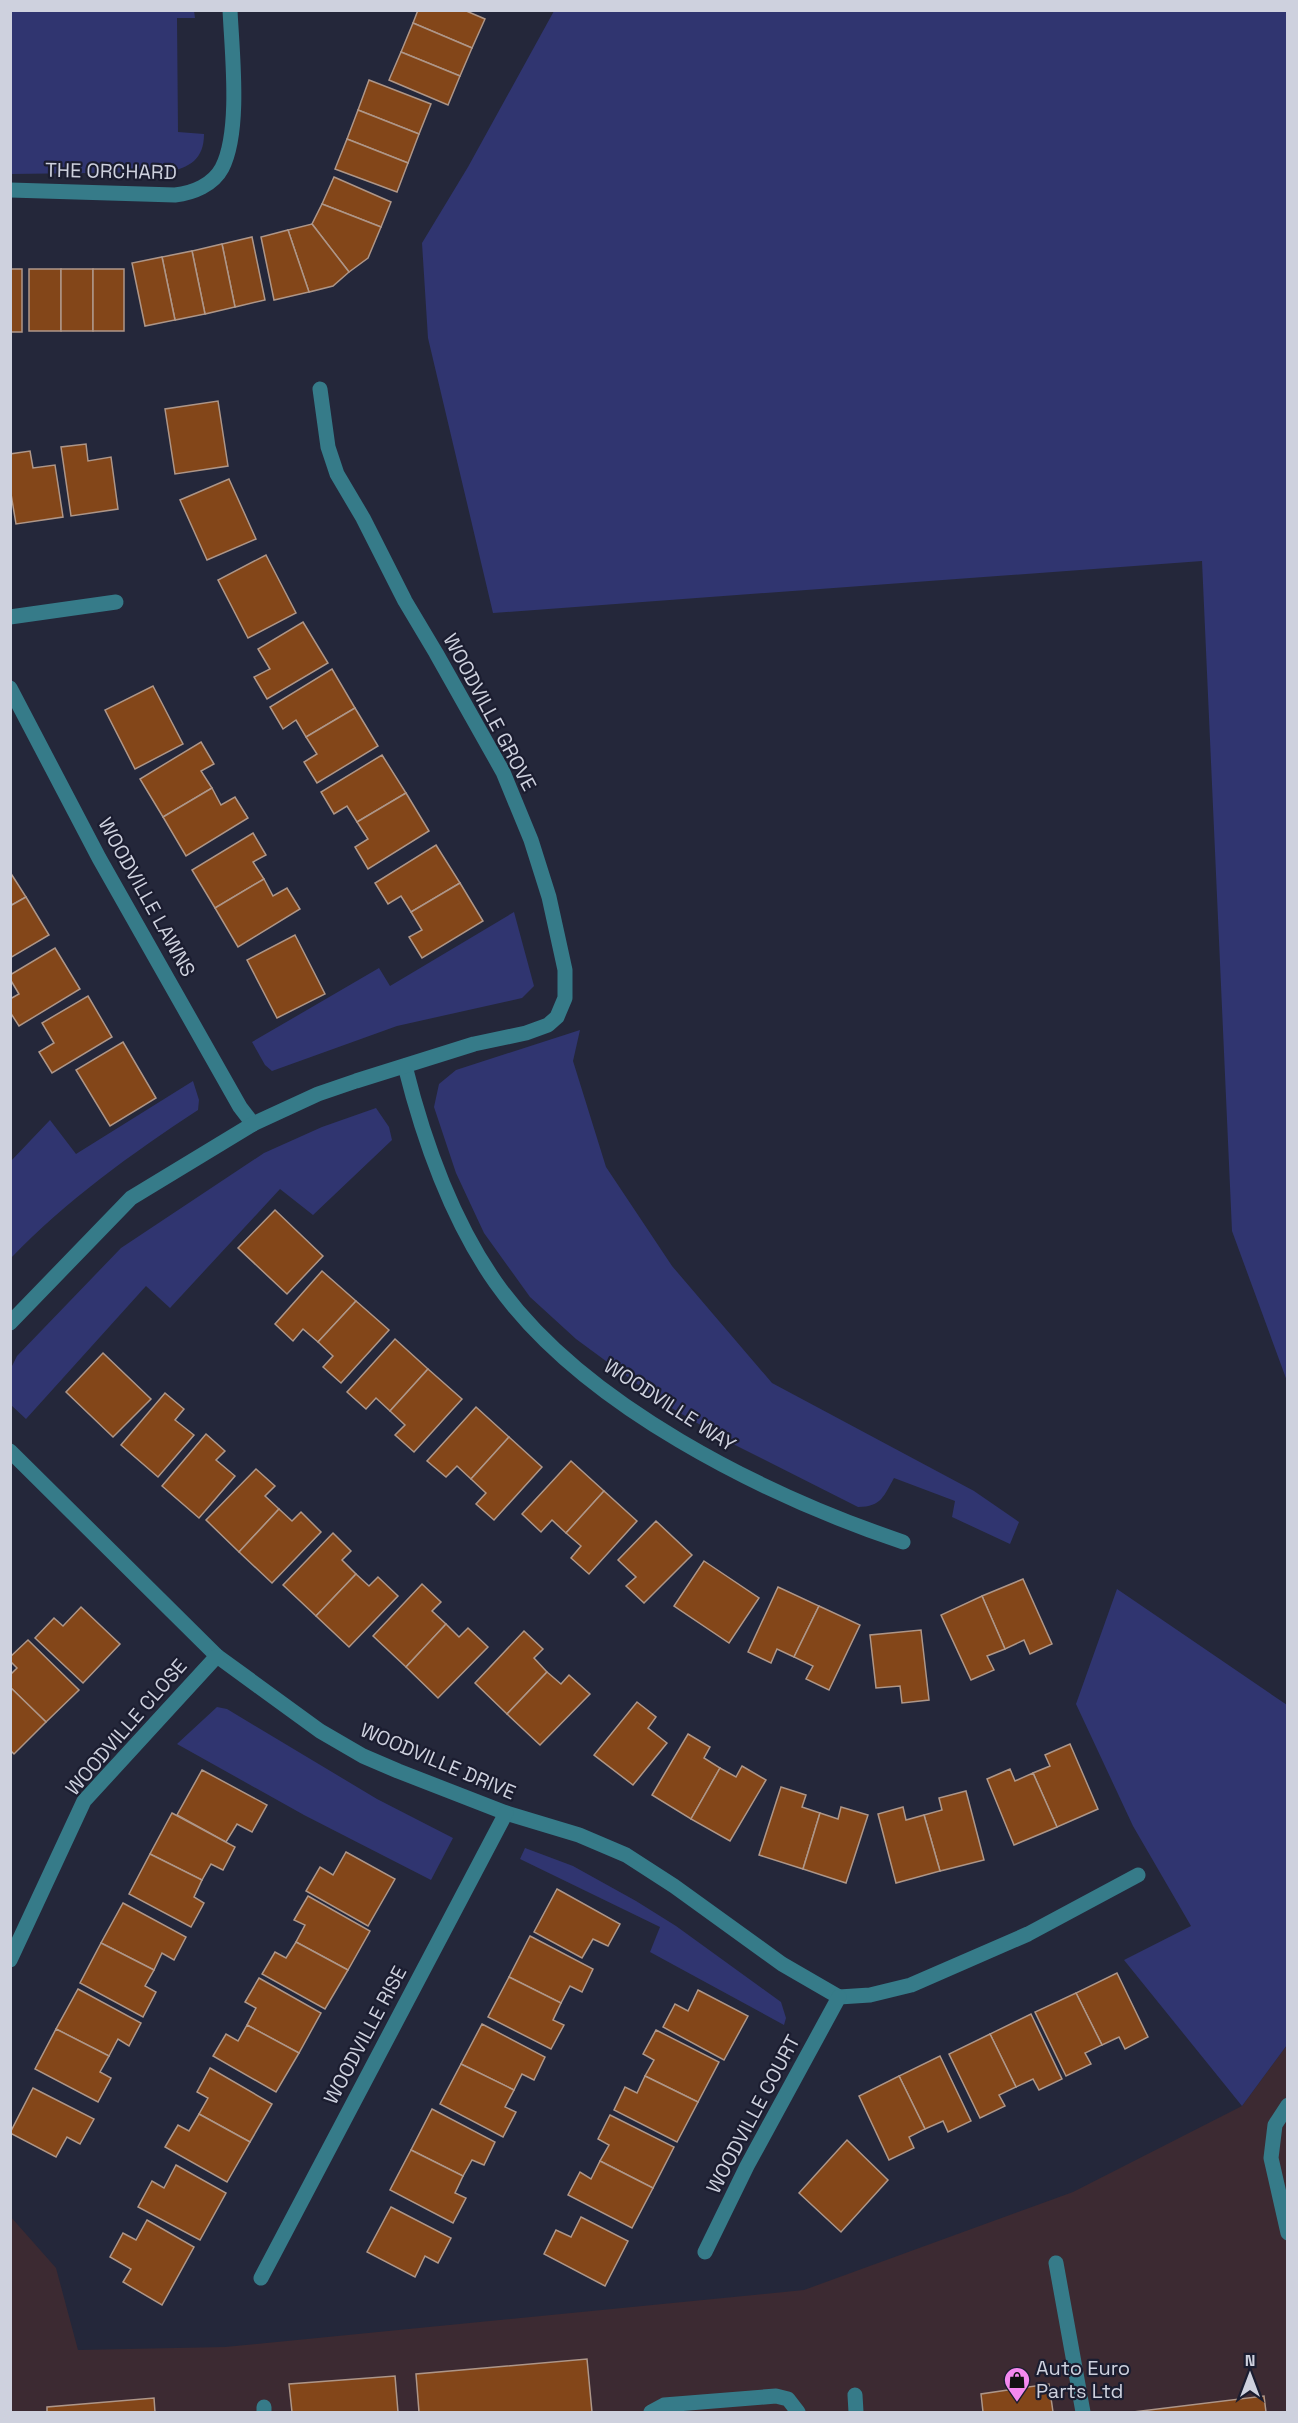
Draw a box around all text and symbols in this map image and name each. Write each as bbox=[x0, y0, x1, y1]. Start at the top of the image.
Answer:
street label: THE ORCHARD bbox=[45, 157, 177, 185]
street label: WOODVILLE GROVE bbox=[438, 629, 542, 795]
street label: WOODVILLE LAWNS bbox=[92, 813, 202, 981]
street label: WOODVILLE WAY bbox=[599, 1353, 741, 1457]
street label: WOODVILLE CLOSE bbox=[60, 1653, 192, 1801]
street label: WOODVILLE DRIVE bbox=[356, 1717, 520, 1805]
street label: WOODVILLE RISE bbox=[318, 1961, 412, 2109]
street label: WOODVILLE COURT bbox=[700, 2030, 806, 2198]
north arrow bbox=[1220, 2345, 1280, 2405]
text: N bbox=[1245, 2350, 1255, 2371]
place label: Auto Euro Parts Ltd bbox=[1036, 2355, 1130, 2404]
shop icon: Auto Euro Parts Ltd bbox=[1002, 2365, 1032, 2403]

